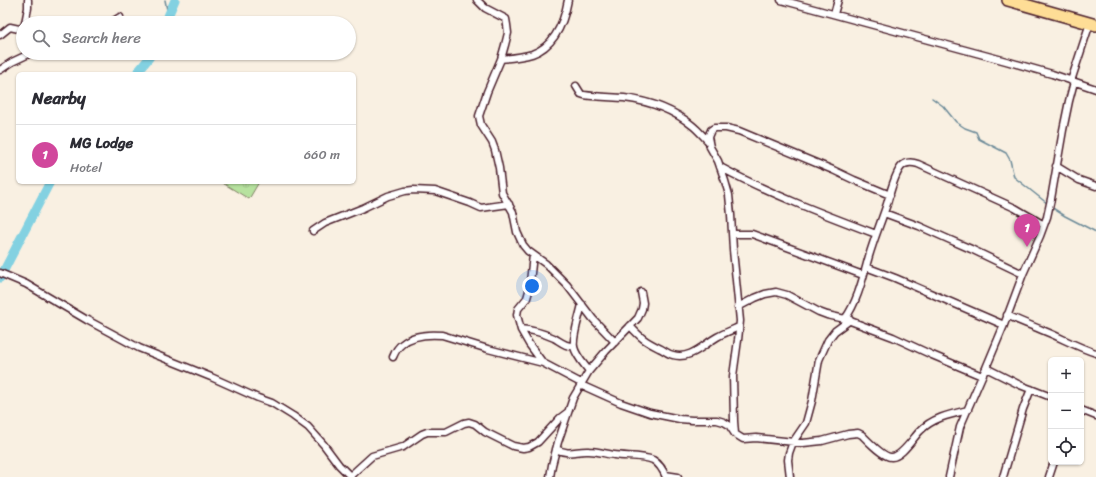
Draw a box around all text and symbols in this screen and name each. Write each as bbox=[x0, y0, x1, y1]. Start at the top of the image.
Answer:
search box bbox=[16, 16, 356, 60]
text: Search here bbox=[62, 25, 141, 51]
icon: search bbox=[30, 27, 52, 49]
text: Nearby bbox=[32, 83, 86, 113]
text: MG Lodge bbox=[70, 130, 133, 156]
text: 1 bbox=[42, 143, 48, 166]
text: 660 m bbox=[304, 143, 340, 166]
text: Hotel bbox=[70, 156, 102, 179]
pin: 1 bbox=[1014, 214, 1040, 247]
your location bbox=[522, 276, 542, 296]
map controls bbox=[1048, 357, 1084, 465]
button: + bbox=[1048, 357, 1084, 393]
button: − bbox=[1048, 393, 1084, 429]
button: locate bbox=[1048, 429, 1084, 465]

